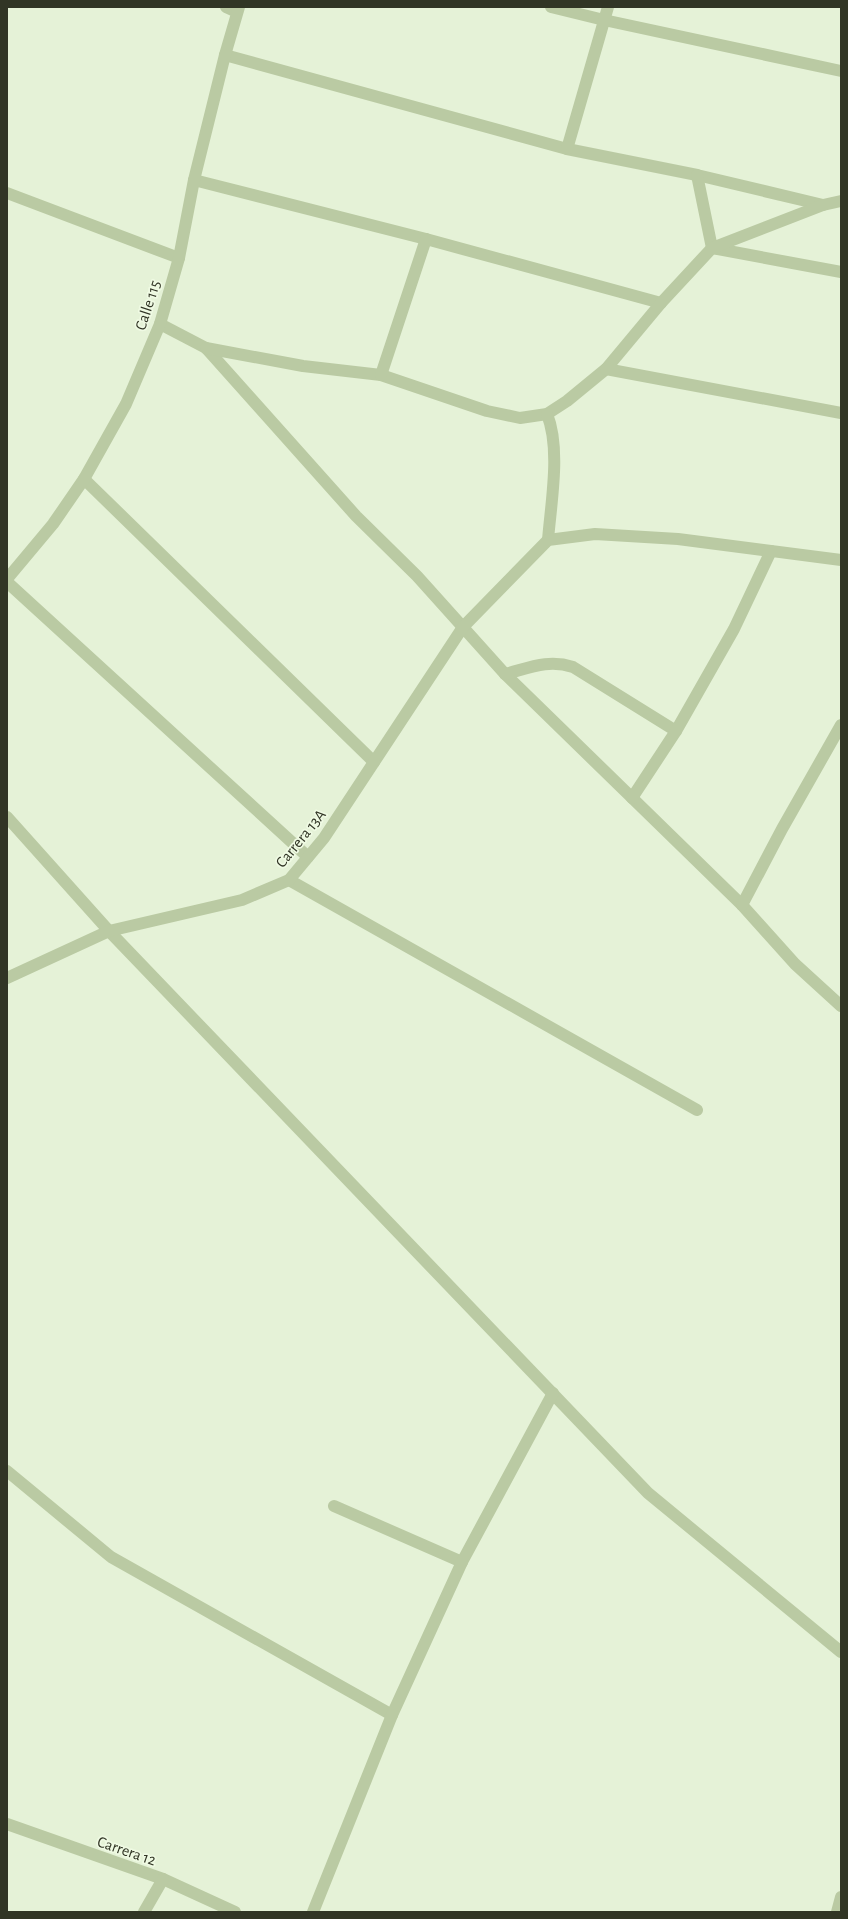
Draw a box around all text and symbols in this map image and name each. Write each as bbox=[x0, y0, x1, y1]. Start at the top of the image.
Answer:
street label: Calle 115 bbox=[132, 278, 163, 332]
street label: Carrera 13A bbox=[273, 807, 329, 871]
street label: Carrera 12 bbox=[95, 1833, 158, 1868]

